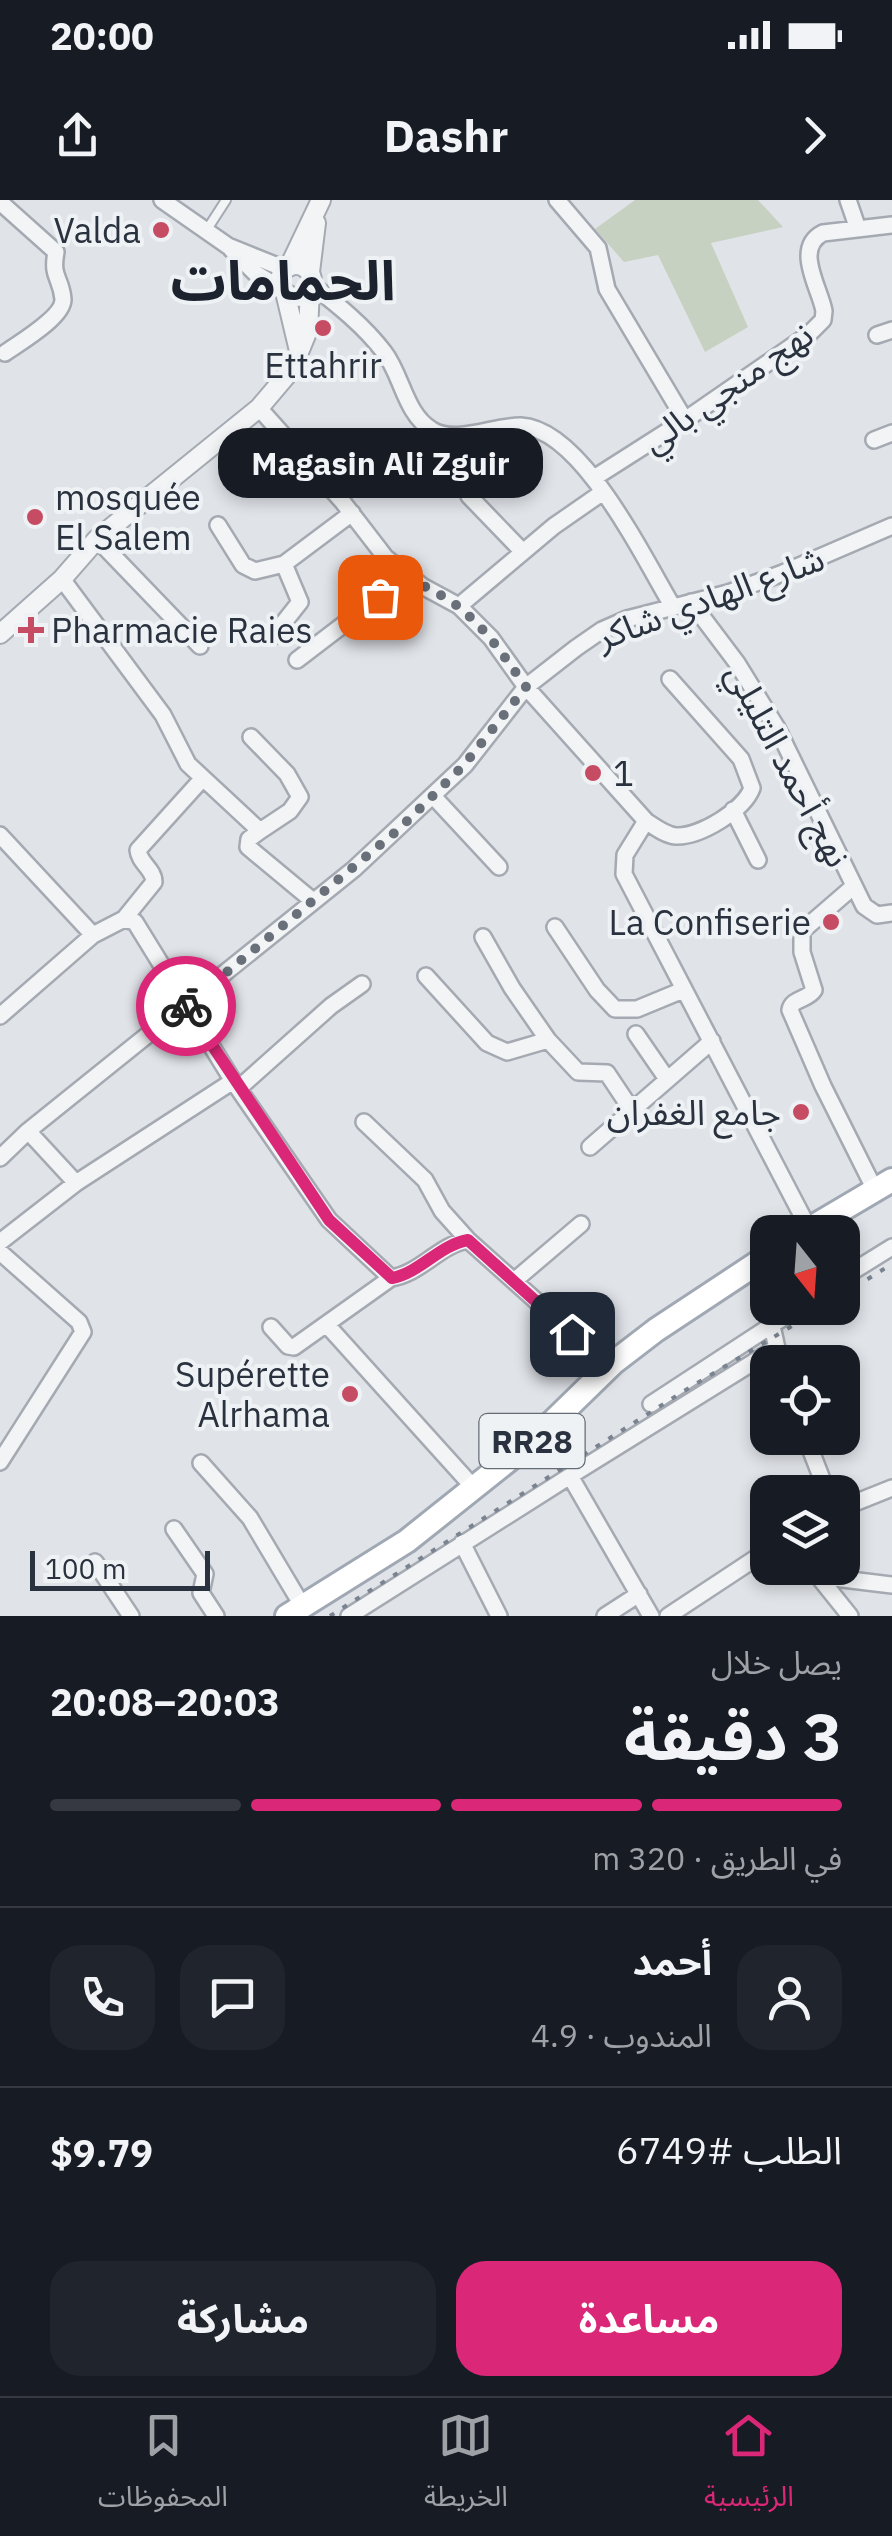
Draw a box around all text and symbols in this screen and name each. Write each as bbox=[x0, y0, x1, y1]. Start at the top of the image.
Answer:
text: 20:00 bbox=[50, 11, 154, 60]
text: Dashr bbox=[384, 106, 508, 164]
icon: share bbox=[50, 108, 105, 163]
icon: forward bbox=[787, 108, 842, 163]
place label: Valda bbox=[54, 207, 141, 253]
marker: Valda bbox=[150, 219, 172, 241]
district label: الحمامات bbox=[171, 244, 395, 315]
street label: نهج منجي بالي bbox=[632, 311, 825, 467]
marker: Ettahrir bbox=[312, 317, 334, 339]
place label: Ettahrir bbox=[264, 342, 382, 388]
callout: Magasin Ali Zguir bbox=[218, 427, 542, 497]
text: Magasin Ali Zguir bbox=[251, 442, 510, 484]
place label: mosquée El Salem bbox=[55, 474, 201, 560]
marker: mosquée El Salem bbox=[24, 506, 46, 528]
street label: شارع الهادي شاكر bbox=[589, 534, 832, 665]
pin bbox=[338, 555, 423, 640]
icon: bag bbox=[353, 570, 408, 625]
place label: Pharmacie Raies bbox=[51, 607, 312, 653]
marker: Pharmacie Raies bbox=[20, 619, 42, 641]
street label: نهج أحمد التليلي bbox=[711, 655, 862, 877]
place label: 1 bbox=[613, 750, 634, 796]
marker: 1 bbox=[582, 762, 604, 784]
place label: La Confiserie bbox=[608, 899, 811, 945]
marker: La Confiserie bbox=[820, 911, 842, 933]
courier bbox=[136, 956, 236, 1056]
icon: bike bbox=[159, 979, 214, 1034]
place label: جامع الغفران bbox=[607, 1089, 781, 1139]
marker: جامع الغفران bbox=[790, 1101, 812, 1123]
north arrow bbox=[750, 1215, 860, 1325]
map controls bbox=[750, 1215, 860, 1585]
pin bbox=[530, 1292, 615, 1377]
icon: home bbox=[545, 1307, 600, 1362]
button: locate bbox=[750, 1345, 860, 1455]
place label: Supérette Alrhama bbox=[175, 1351, 330, 1437]
marker: Supérette Alrhama bbox=[339, 1383, 361, 1405]
road number: RR28 bbox=[480, 1414, 584, 1468]
button: layers bbox=[750, 1475, 860, 1585]
scale bar bbox=[30, 1546, 210, 1590]
text: 100 m bbox=[45, 1550, 126, 1587]
text: يصل خلال bbox=[711, 1641, 842, 1683]
text: 20:03–20:08 bbox=[50, 1677, 280, 1726]
text: 3 دقيقة bbox=[624, 1693, 842, 1778]
text: في الطريق · 320 m bbox=[592, 1837, 842, 1879]
text: أحمد bbox=[632, 1936, 712, 1985]
button: phone bbox=[50, 1945, 155, 2050]
button: chat bbox=[180, 1945, 285, 2050]
button: person bbox=[737, 1945, 842, 2050]
text: المندوب · 4.9 bbox=[531, 2014, 712, 2056]
text: الطلب #6749 bbox=[616, 2125, 842, 2174]
text: $9.79 bbox=[50, 2128, 153, 2177]
button: مشاركة bbox=[50, 2261, 436, 2376]
button: مساعدة bbox=[456, 2261, 842, 2376]
tab: المحفوظات bbox=[98, 2408, 228, 2527]
tab: الخريطة bbox=[424, 2408, 508, 2527]
tab: الرئيسية bbox=[704, 2408, 794, 2527]

